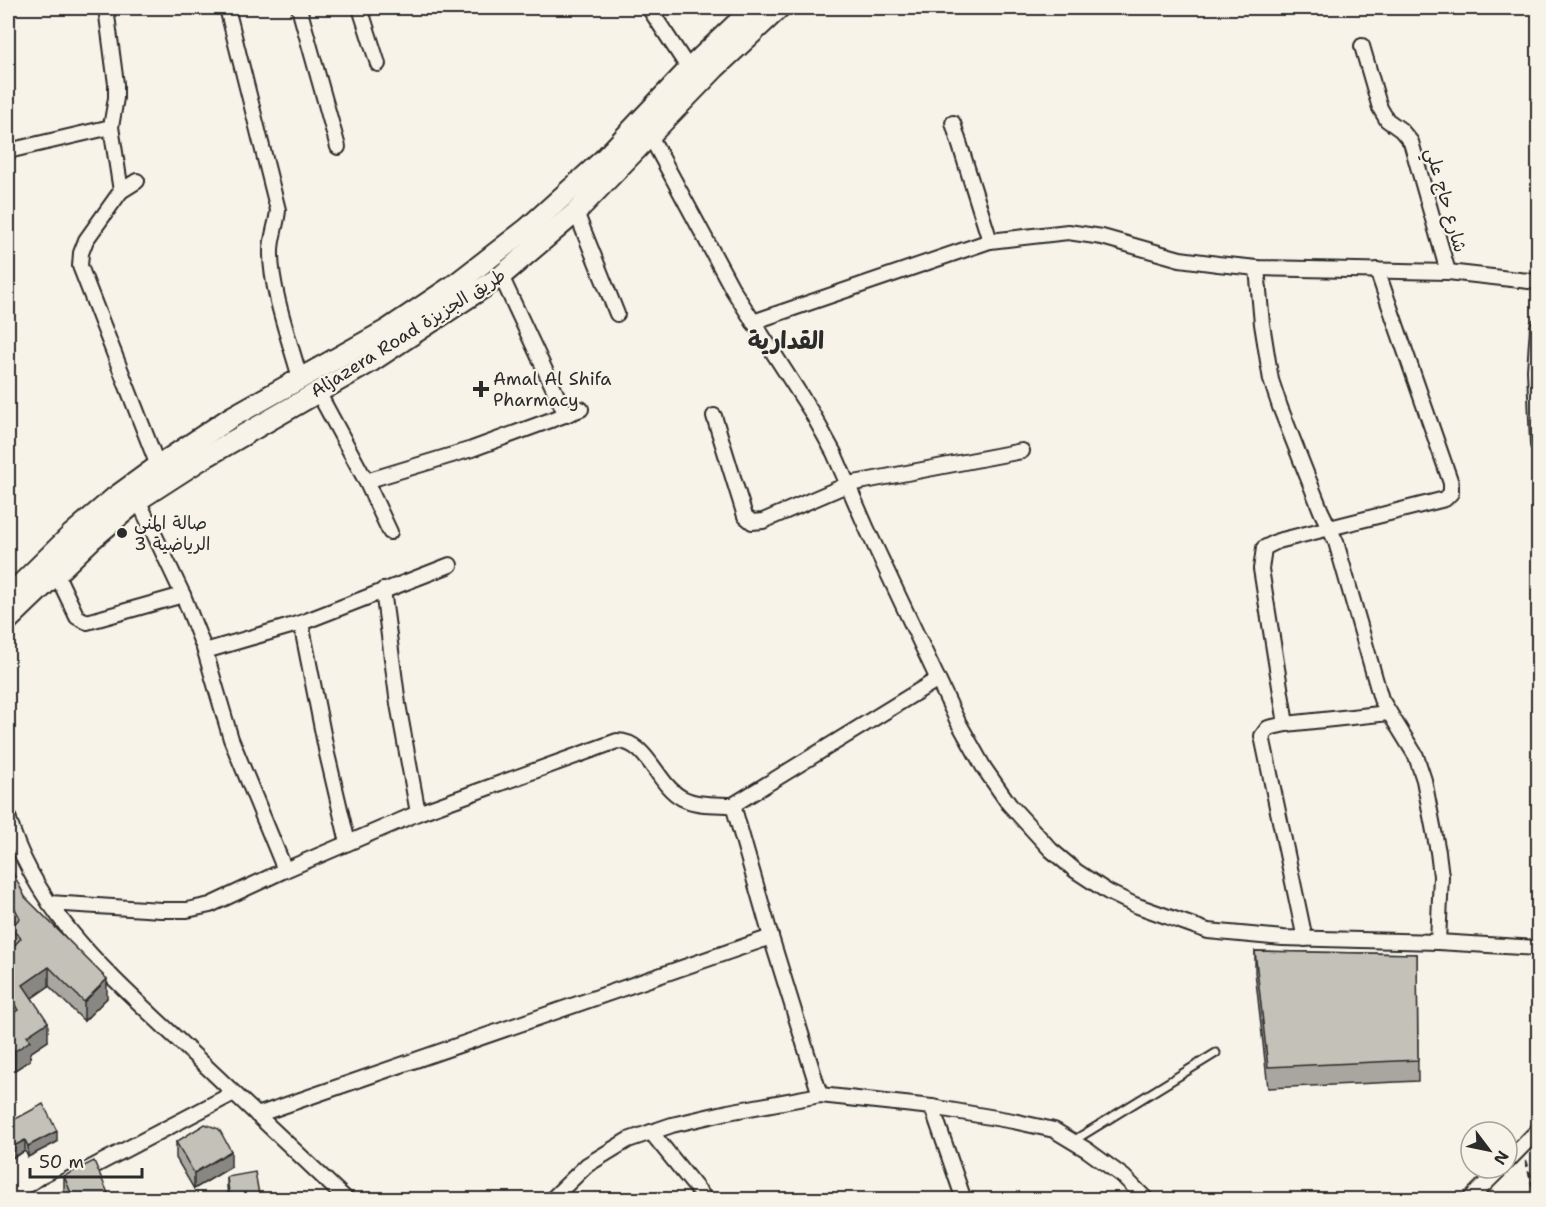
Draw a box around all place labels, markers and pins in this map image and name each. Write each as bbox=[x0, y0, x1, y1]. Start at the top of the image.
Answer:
place label: Amal Al Shifa Pharmacy bbox=[493, 367, 611, 412]
marker: Amal Al Shifa Pharmacy bbox=[474, 382, 488, 396]
place label: صالة المنى الرياضية 3 bbox=[134, 511, 210, 556]
marker: صالة المنى الرياضية 3 bbox=[115, 526, 129, 540]

